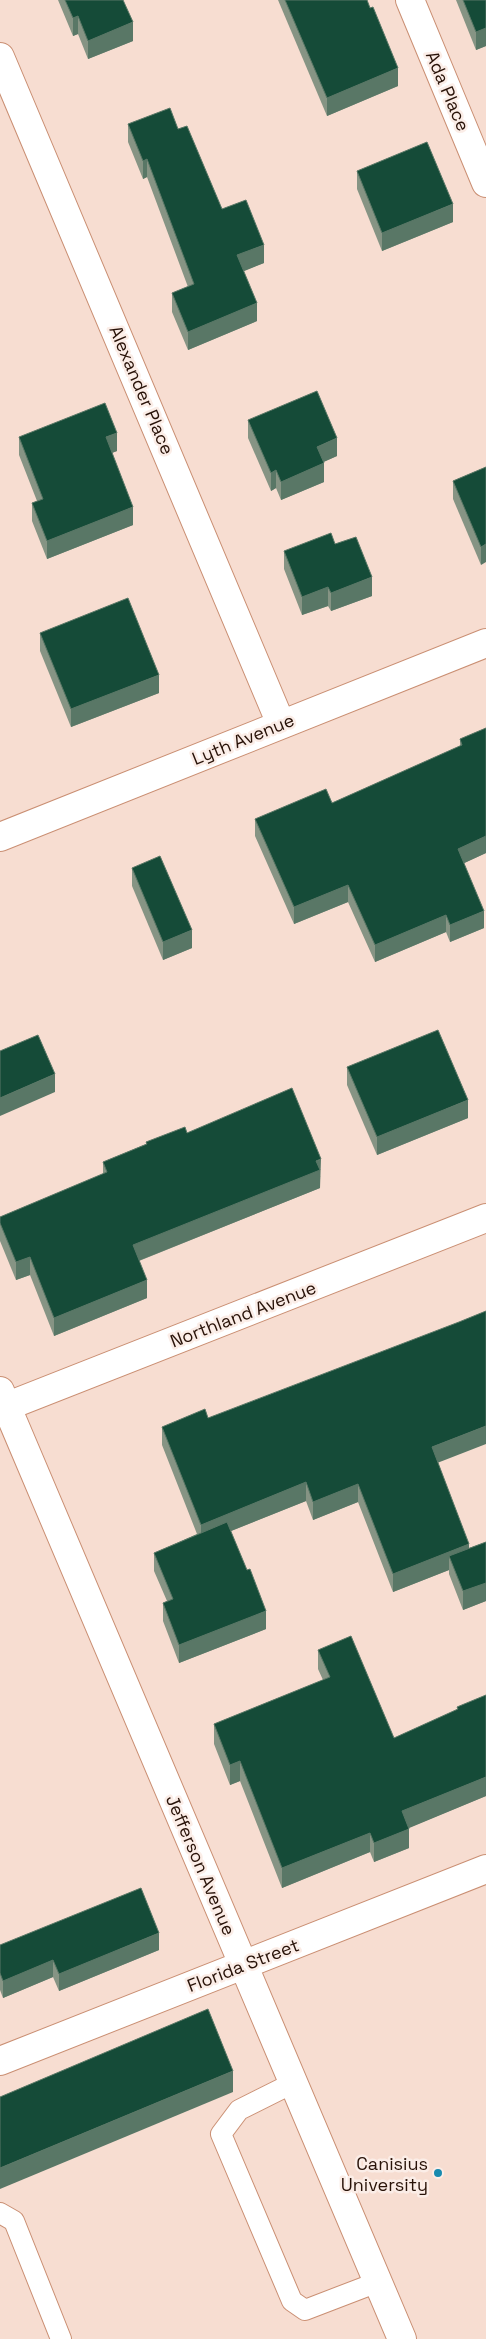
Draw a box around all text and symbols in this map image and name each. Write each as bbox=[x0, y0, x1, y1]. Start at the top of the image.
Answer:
street label: Ada Place bbox=[421, 48, 475, 134]
street label: Alexander Place bbox=[104, 322, 180, 458]
street label: Lyth Avenue bbox=[189, 708, 297, 770]
street label: Northland Avenue bbox=[167, 1276, 319, 1352]
street label: Jefferson Avenue bbox=[161, 1791, 241, 1939]
street label: Florida Street bbox=[184, 1933, 302, 1997]
place label: Canisius University bbox=[341, 2152, 428, 2196]
marker: Canisius University bbox=[432, 2167, 444, 2179]

